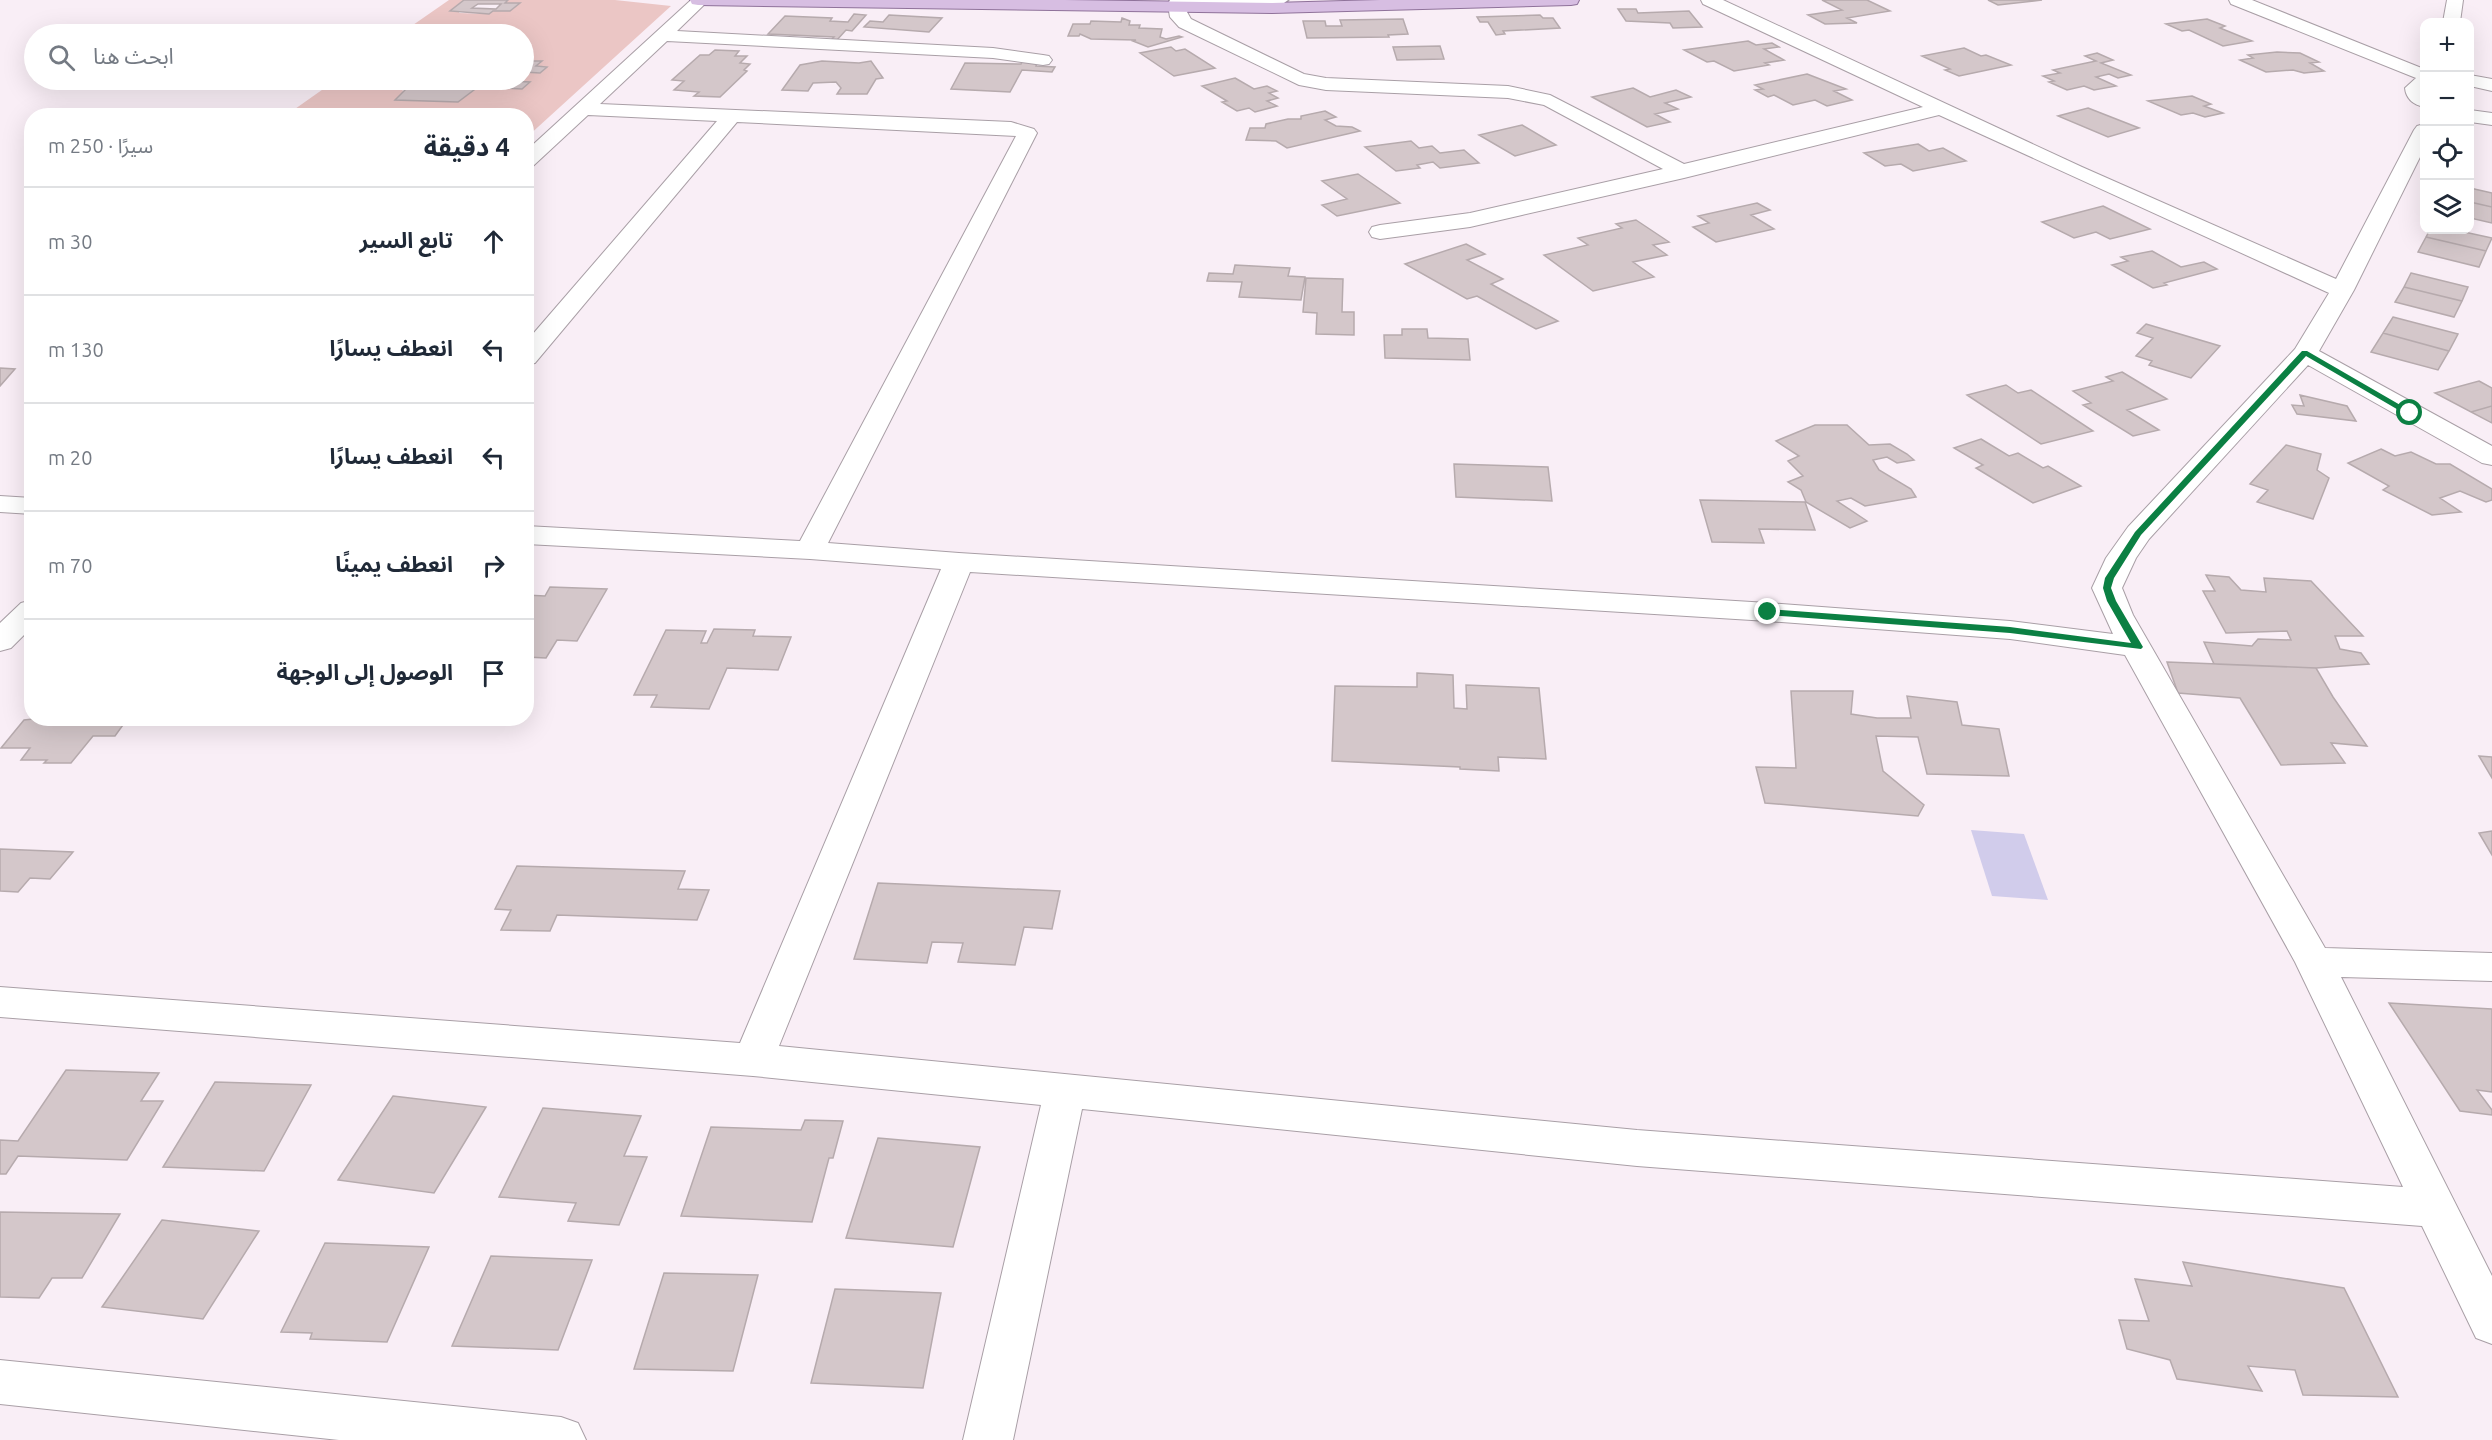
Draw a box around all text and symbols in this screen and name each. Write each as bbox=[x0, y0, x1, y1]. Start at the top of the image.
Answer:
map controls bbox=[2420, 18, 2474, 234]
button: + bbox=[2420, 18, 2474, 72]
search box bbox=[24, 24, 534, 90]
icon: search bbox=[45, 41, 78, 74]
text: ابحث هنا bbox=[93, 43, 174, 68]
button: − bbox=[2420, 72, 2474, 126]
button: locate bbox=[2420, 126, 2474, 180]
text: 4 دقيقة bbox=[424, 132, 510, 161]
text: سيرًا · 250 m bbox=[48, 134, 153, 157]
button: layers bbox=[2420, 180, 2474, 234]
icon: ahead bbox=[477, 225, 510, 258]
text: تابع السير bbox=[360, 227, 453, 252]
text: 30 m bbox=[48, 230, 92, 253]
icon: left bbox=[477, 333, 510, 366]
text: انعطف يسارًا bbox=[330, 335, 453, 360]
text: 130 m bbox=[48, 338, 104, 361]
route start bbox=[2396, 399, 2422, 425]
icon: left bbox=[477, 441, 510, 474]
text: انعطف يسارًا bbox=[330, 443, 453, 468]
text: 20 m bbox=[48, 446, 92, 469]
icon: right bbox=[477, 549, 510, 582]
text: انعطف يمينًا bbox=[335, 551, 453, 576]
text: 70 m bbox=[48, 554, 92, 577]
route end bbox=[1754, 598, 1780, 624]
icon: arrive bbox=[477, 657, 510, 690]
text: الوصول إلى الوجهة bbox=[276, 659, 453, 684]

